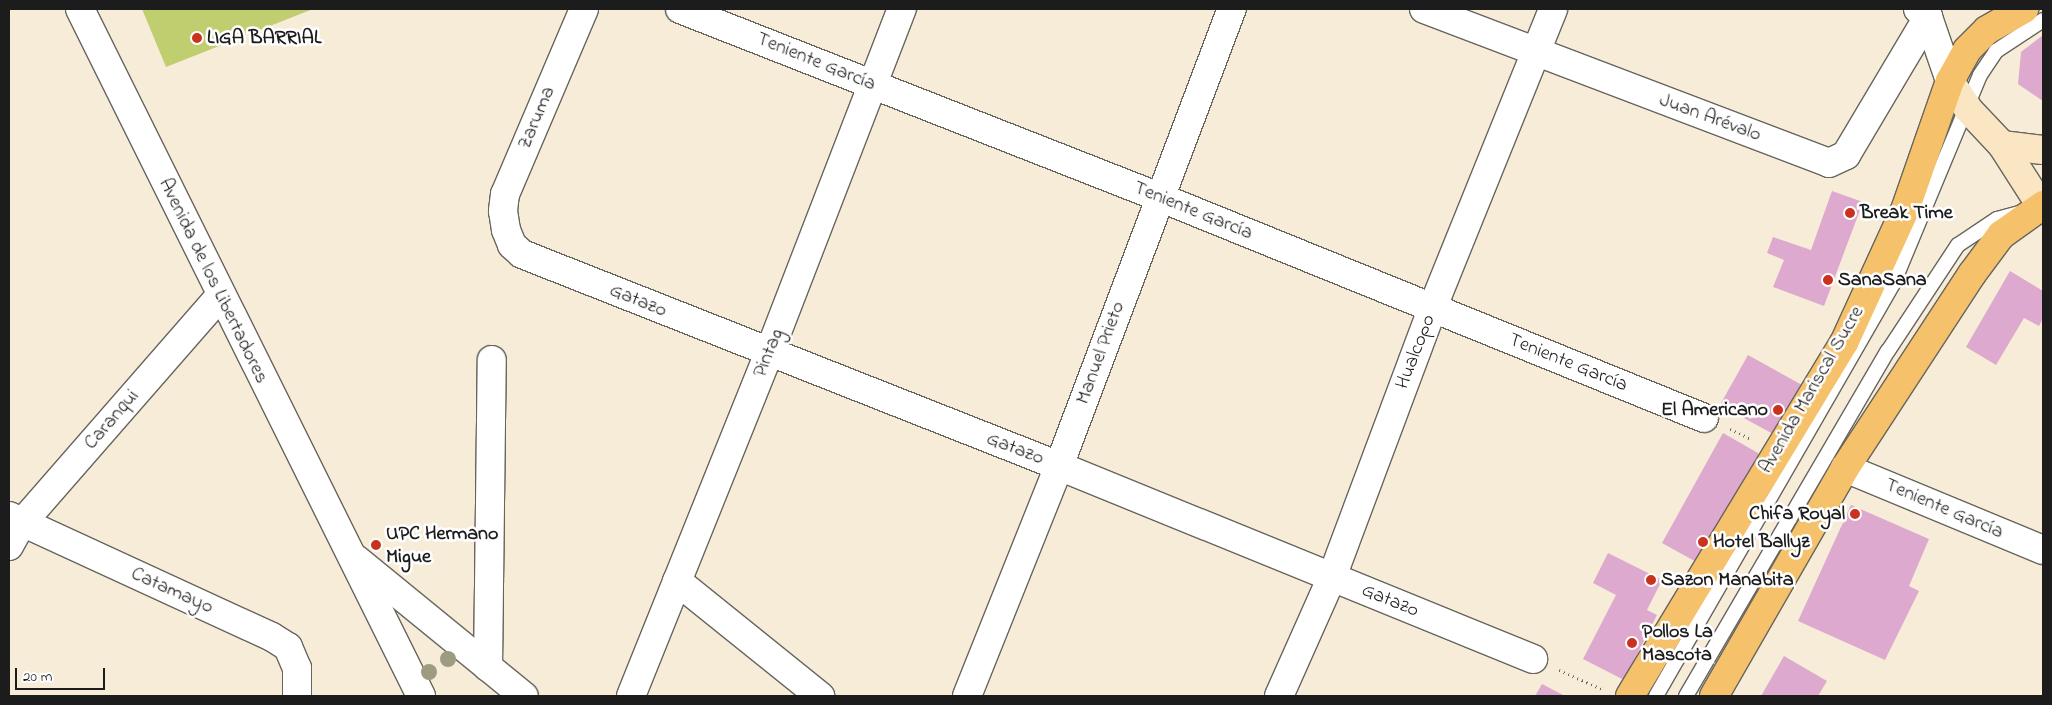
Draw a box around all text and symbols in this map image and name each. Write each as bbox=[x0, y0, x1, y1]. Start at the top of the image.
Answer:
place label: LIGA BARRIAL bbox=[207, 26, 321, 50]
street label: Teniente García bbox=[753, 27, 879, 97]
marker: LIGA BARRIAL bbox=[191, 32, 203, 44]
street label: Zaruma bbox=[513, 83, 561, 153]
street label: Juan Arévalo bbox=[1656, 89, 1764, 147]
street label: Avenida de los Libertadores bbox=[153, 174, 273, 388]
street label: Teniente García bbox=[1130, 176, 1256, 246]
place label: Break Time bbox=[1860, 201, 1953, 225]
marker: Break Time bbox=[1844, 207, 1856, 219]
place label: SanaSana bbox=[1838, 268, 1927, 292]
marker: SanaSana bbox=[1822, 274, 1834, 286]
street label: Gatazo bbox=[606, 279, 670, 323]
street label: Manuel Prieto bbox=[1071, 298, 1131, 408]
street label: Avenida Mariscal Sucre bbox=[1754, 302, 1870, 478]
street label: Hualcopo bbox=[1391, 311, 1441, 393]
street label: Pintag bbox=[748, 325, 790, 381]
street label: Teniente García bbox=[1505, 328, 1631, 398]
street label: Caranqui bbox=[79, 385, 145, 455]
place label: El Americano bbox=[1661, 398, 1768, 422]
marker: El Americano bbox=[1772, 404, 1784, 416]
street label: Gatazo bbox=[983, 427, 1047, 471]
street label: Teniente García bbox=[1881, 473, 2007, 545]
place label: Chifa Royal bbox=[1749, 502, 1845, 526]
marker: Chifa Royal bbox=[1849, 508, 1861, 520]
place label: UPC Hermano Migue bbox=[386, 522, 498, 569]
place label: Hotel Ballyz bbox=[1713, 530, 1810, 554]
marker: Hotel Ballyz bbox=[1697, 536, 1709, 548]
marker: UPC Hermano Migue bbox=[370, 539, 382, 551]
street label: Catamayo bbox=[127, 562, 217, 620]
place label: Sazon Manabita bbox=[1661, 568, 1794, 592]
marker: Sazon Manabita bbox=[1645, 574, 1657, 586]
street label: Gatazo bbox=[1358, 579, 1422, 623]
place label: Pollos La Mascota bbox=[1642, 620, 1713, 667]
marker: Pollos La Mascota bbox=[1626, 637, 1638, 649]
scale bar bbox=[18, 658, 108, 690]
text: 20 m bbox=[23, 666, 52, 688]

